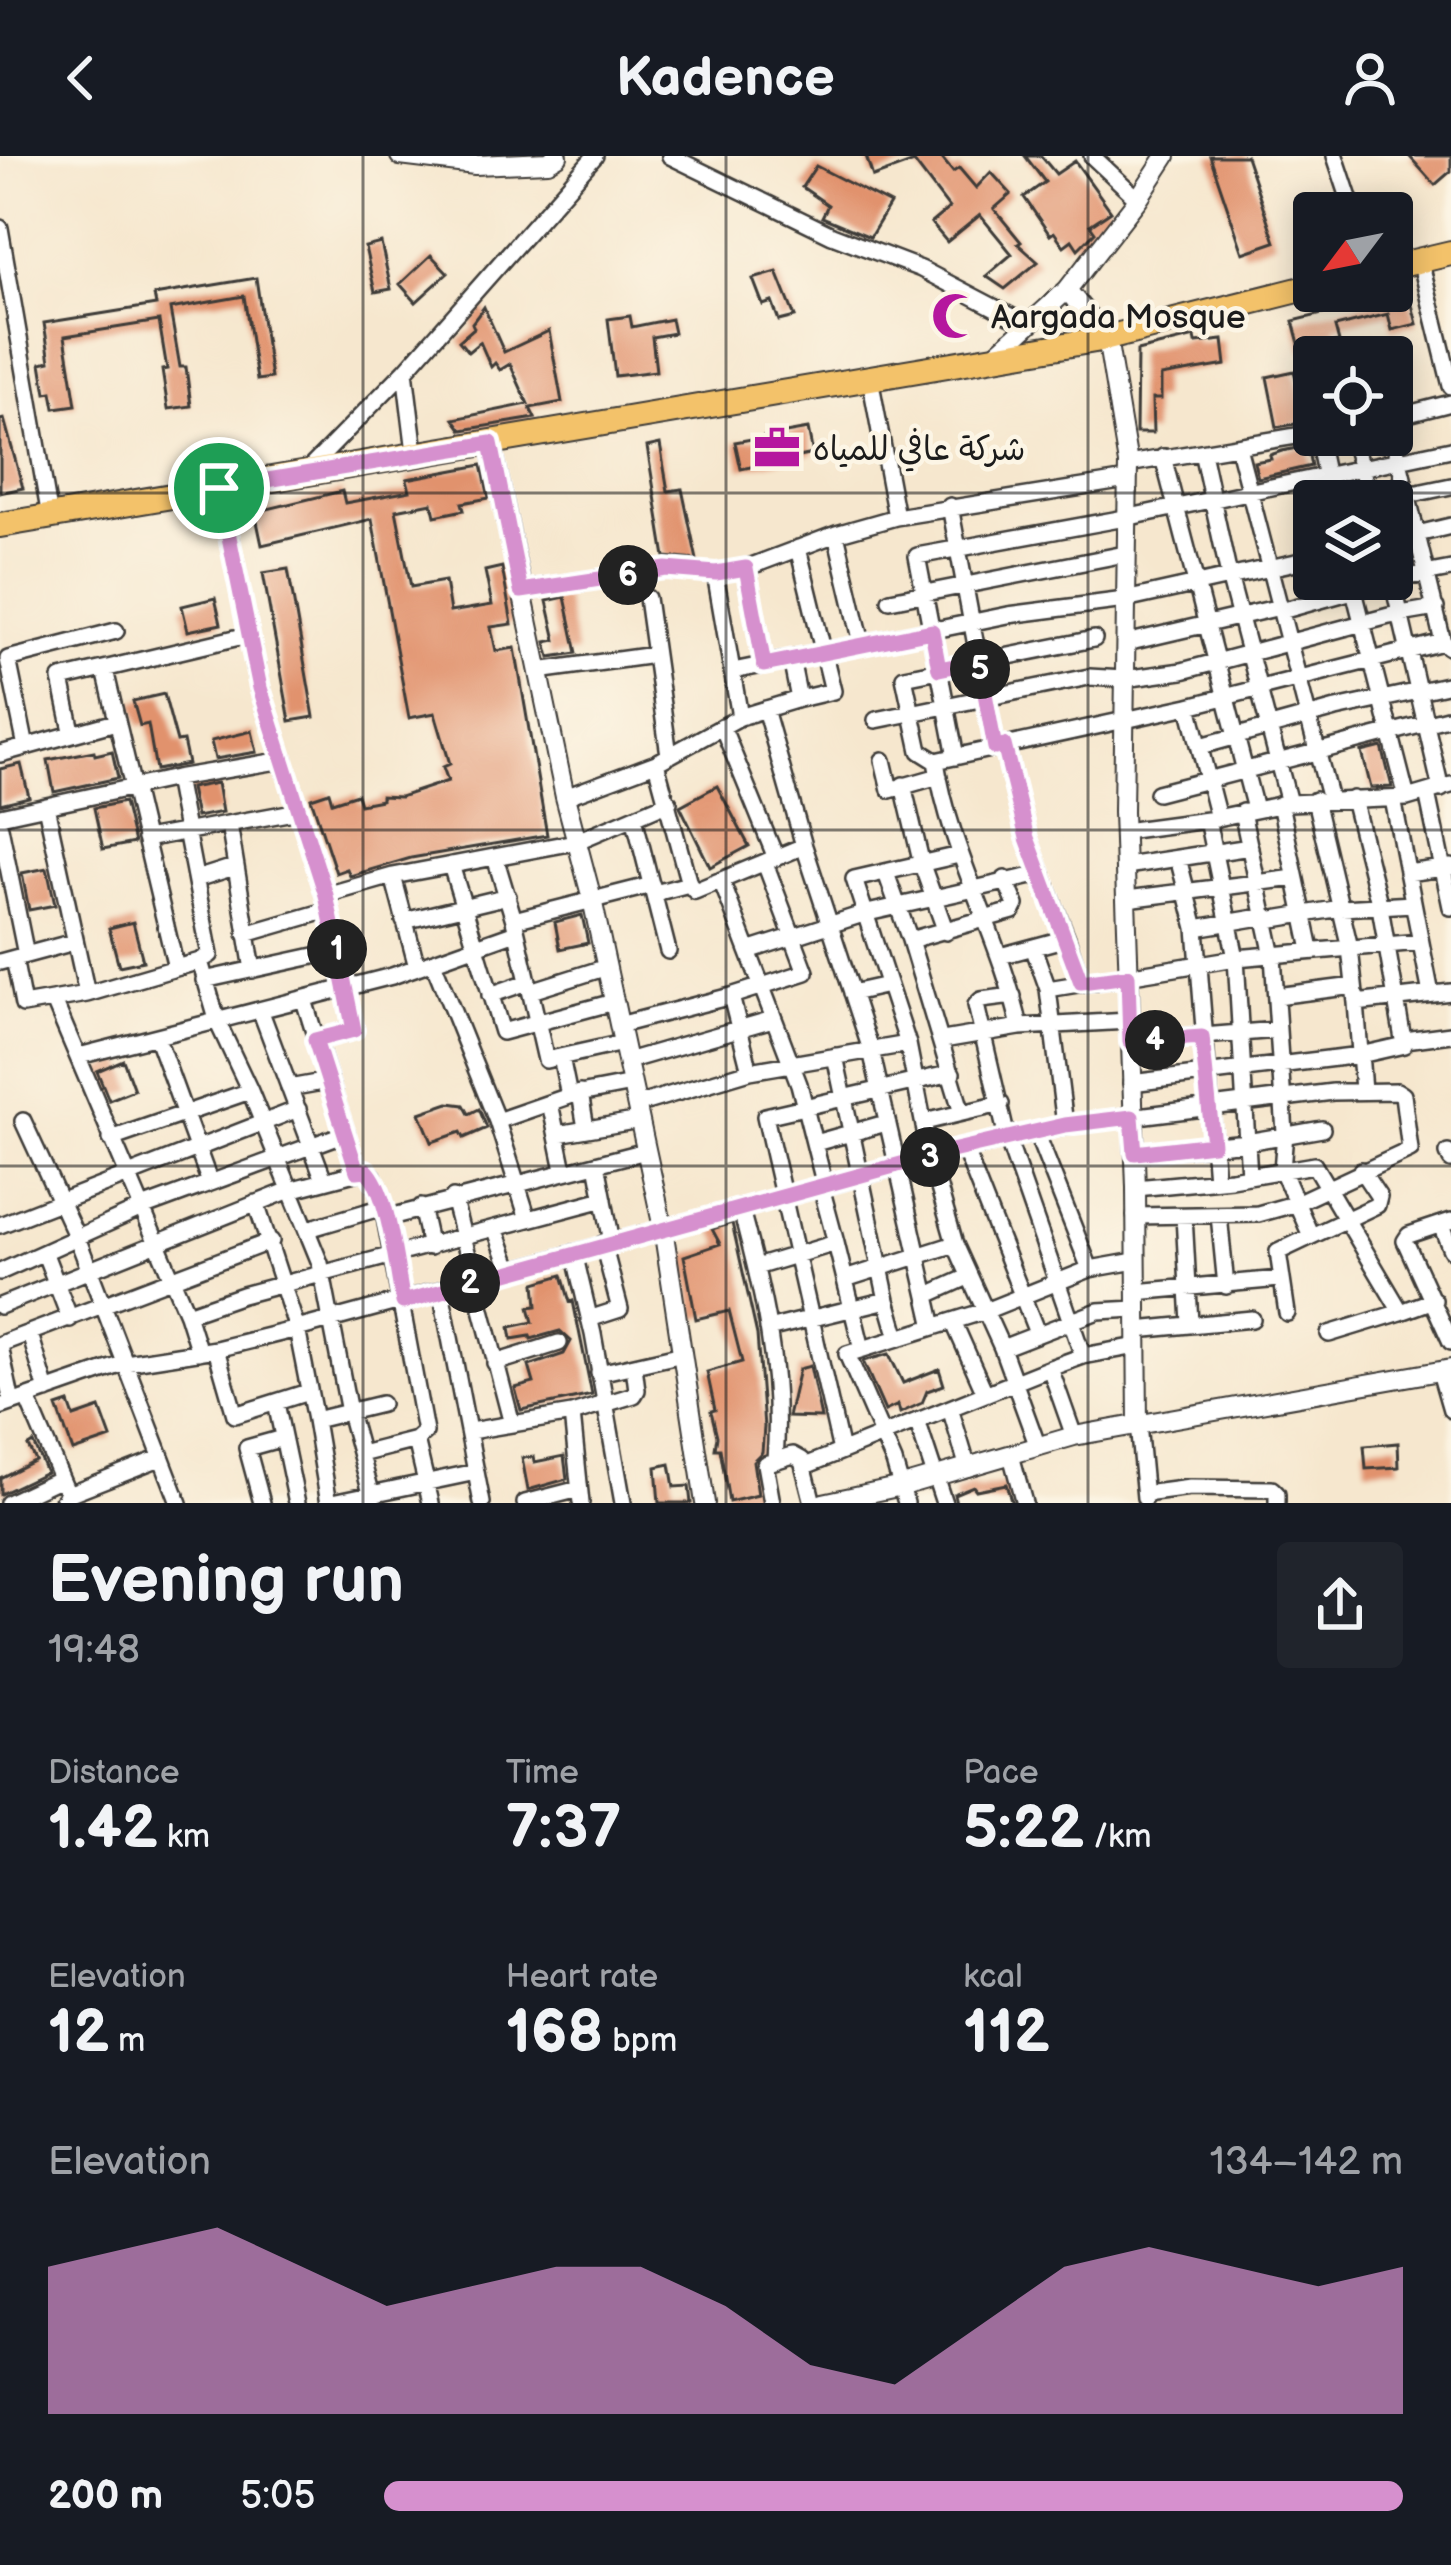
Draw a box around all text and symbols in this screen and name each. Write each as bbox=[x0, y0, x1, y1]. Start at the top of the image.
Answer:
icon: back bbox=[48, 45, 114, 111]
icon: person bbox=[1337, 45, 1403, 111]
text: Kadence bbox=[616, 46, 835, 111]
north arrow bbox=[1293, 192, 1413, 312]
map controls bbox=[1293, 192, 1413, 600]
mosque icon: Aargada Mosque bbox=[930, 291, 980, 341]
place label: Aargada Mosque bbox=[991, 298, 1246, 338]
button: locate bbox=[1293, 336, 1413, 456]
office icon: شركة عافي للمياه bbox=[752, 423, 802, 473]
place label: شركة عافي للمياه bbox=[813, 428, 1026, 472]
pin bbox=[168, 437, 270, 539]
icon: arrive bbox=[186, 455, 252, 521]
button: layers bbox=[1293, 480, 1413, 600]
pin: 6 bbox=[598, 545, 658, 605]
text: 6 bbox=[618, 555, 638, 595]
pin: 5 bbox=[950, 639, 1010, 699]
text: 5 bbox=[970, 649, 990, 689]
pin: 1 bbox=[307, 919, 367, 979]
text: 1 bbox=[330, 929, 344, 969]
pin: 4 bbox=[1125, 1010, 1185, 1070]
text: 4 bbox=[1145, 1020, 1165, 1060]
pin: 3 bbox=[900, 1127, 960, 1187]
text: 3 bbox=[920, 1137, 940, 1177]
pin: 2 bbox=[440, 1253, 500, 1313]
text: 2 bbox=[460, 1263, 480, 1303]
text: Evening run bbox=[48, 1542, 404, 1621]
button: share bbox=[1277, 1542, 1403, 1668]
text: 19:48 bbox=[48, 1627, 140, 1674]
text: Distance bbox=[48, 1753, 180, 1793]
text: Time bbox=[506, 1753, 579, 1793]
text: Pace bbox=[963, 1753, 1039, 1793]
text: 1.42 bbox=[48, 1793, 158, 1865]
text: 7:37 bbox=[506, 1793, 621, 1865]
text: 5:22 bbox=[963, 1793, 1084, 1865]
text: km bbox=[158, 1817, 210, 1857]
text: /km bbox=[1084, 1817, 1152, 1857]
text: Elevation bbox=[48, 1957, 186, 1997]
text: Heart rate bbox=[506, 1957, 658, 1997]
text: kcal bbox=[963, 1957, 1023, 1997]
text: 12 bbox=[48, 1997, 109, 2069]
text: 168 bbox=[506, 1997, 603, 2069]
text: 112 bbox=[963, 1997, 1050, 2069]
text: m bbox=[109, 2021, 145, 2061]
text: bpm bbox=[603, 2021, 677, 2061]
text: Elevation bbox=[48, 2139, 211, 2186]
text: 134–142 m bbox=[1210, 2139, 1403, 2186]
text: 200 m bbox=[48, 2473, 163, 2520]
text: 5:05 bbox=[240, 2473, 316, 2520]

